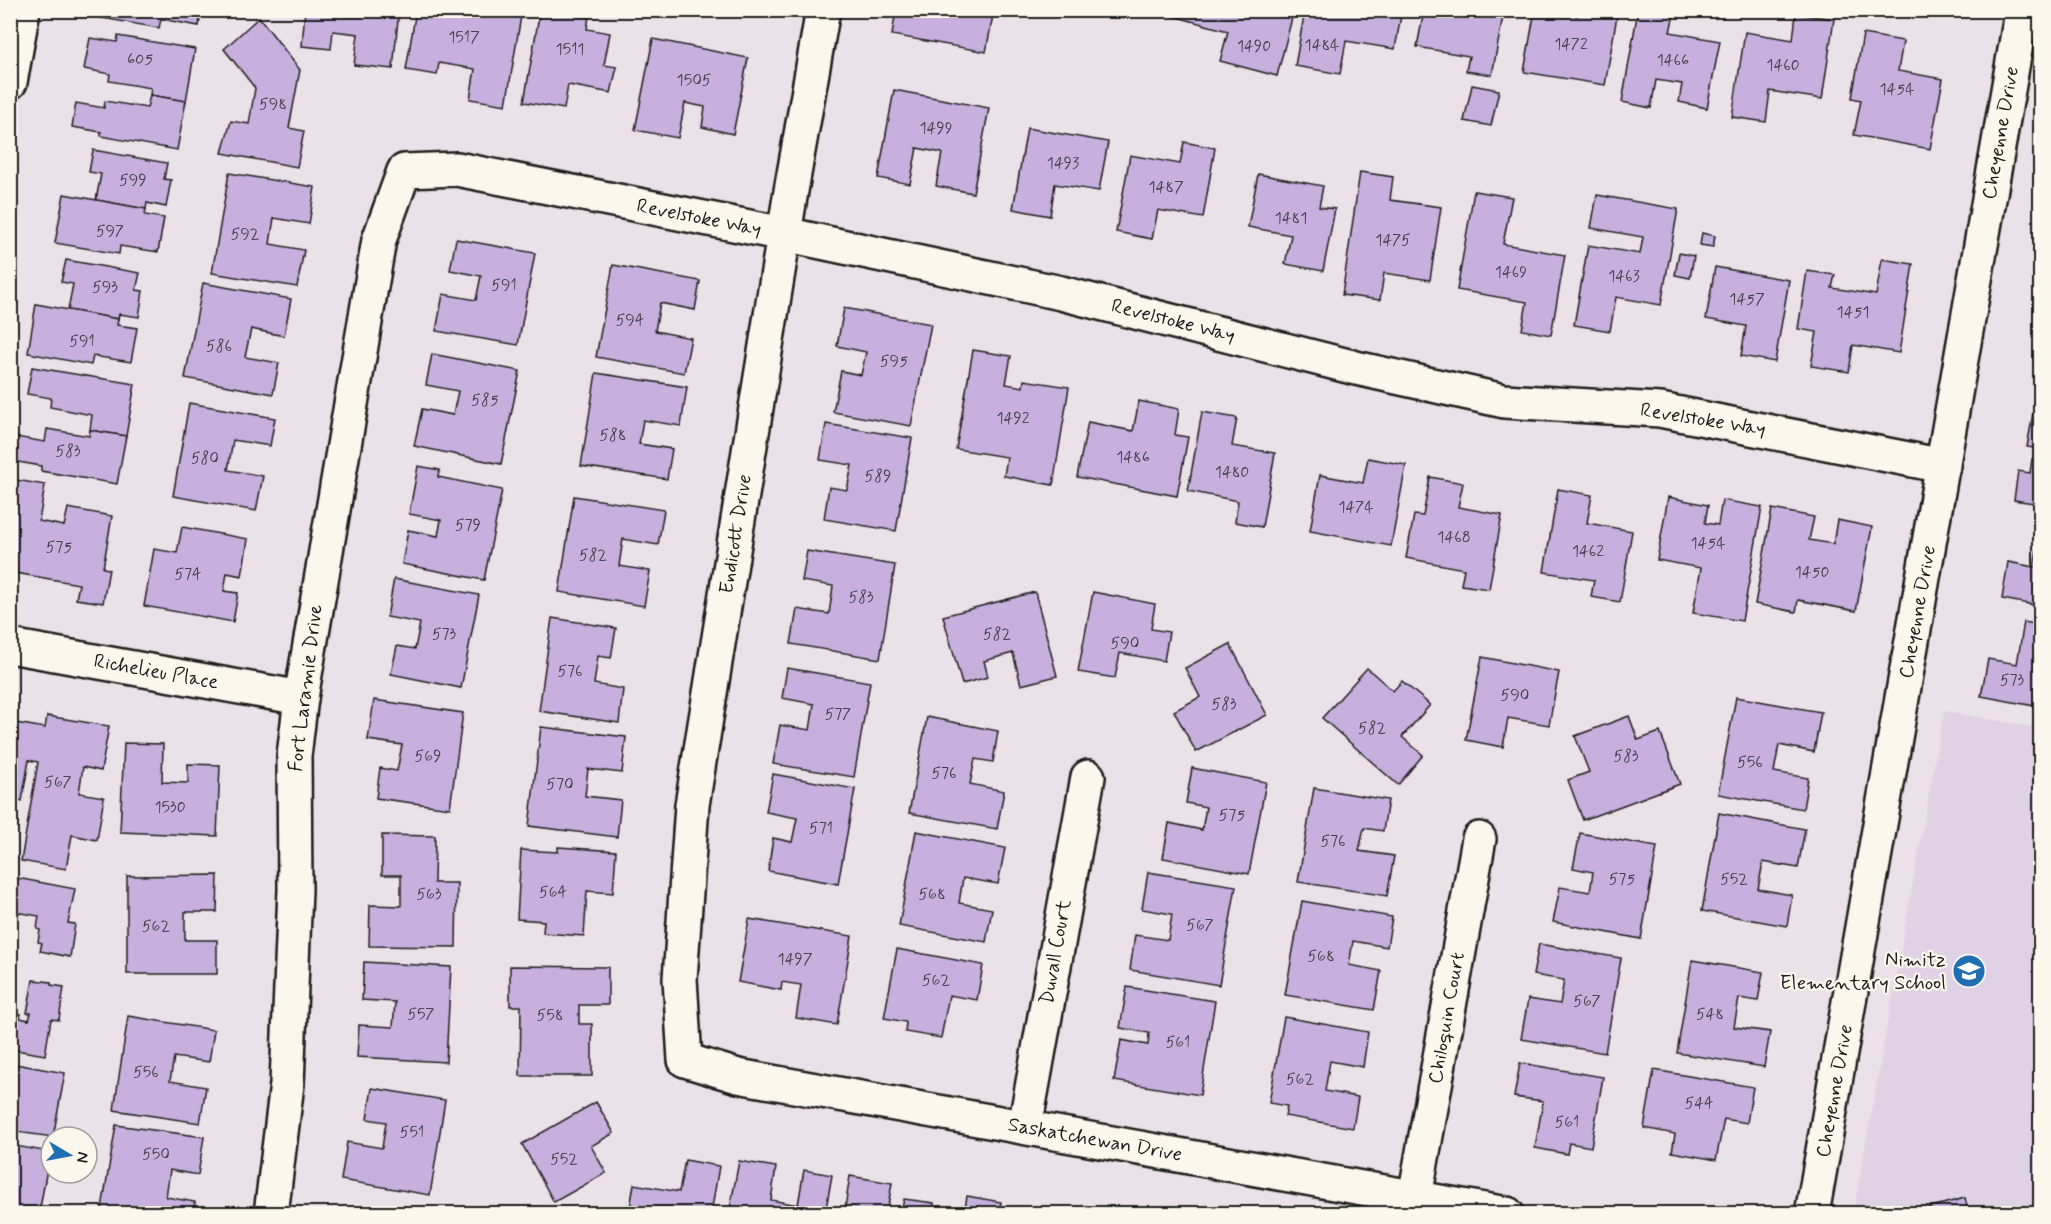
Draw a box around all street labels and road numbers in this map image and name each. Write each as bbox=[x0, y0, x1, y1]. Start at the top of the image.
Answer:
street label: Cheyenne Drive bbox=[1976, 64, 2026, 202]
street label: Revelstoke Way bbox=[634, 193, 764, 243]
street label: Revelstoke Way bbox=[1108, 293, 1238, 349]
street label: Revelstoke Way bbox=[1638, 397, 1768, 443]
street label: Endicott Drive bbox=[713, 472, 759, 596]
street label: Cheyenne Drive bbox=[1893, 543, 1943, 681]
street label: Fort Laramie Drive bbox=[282, 603, 330, 773]
street label: Richelieu Place bbox=[92, 648, 221, 696]
street label: Duvall Court bbox=[1034, 897, 1079, 1006]
street label: Chiloquin Court bbox=[1422, 950, 1472, 1086]
street label: Cheyenne Drive bbox=[1810, 1022, 1860, 1160]
street label: Saskatchewan Drive bbox=[1006, 1111, 1184, 1169]

